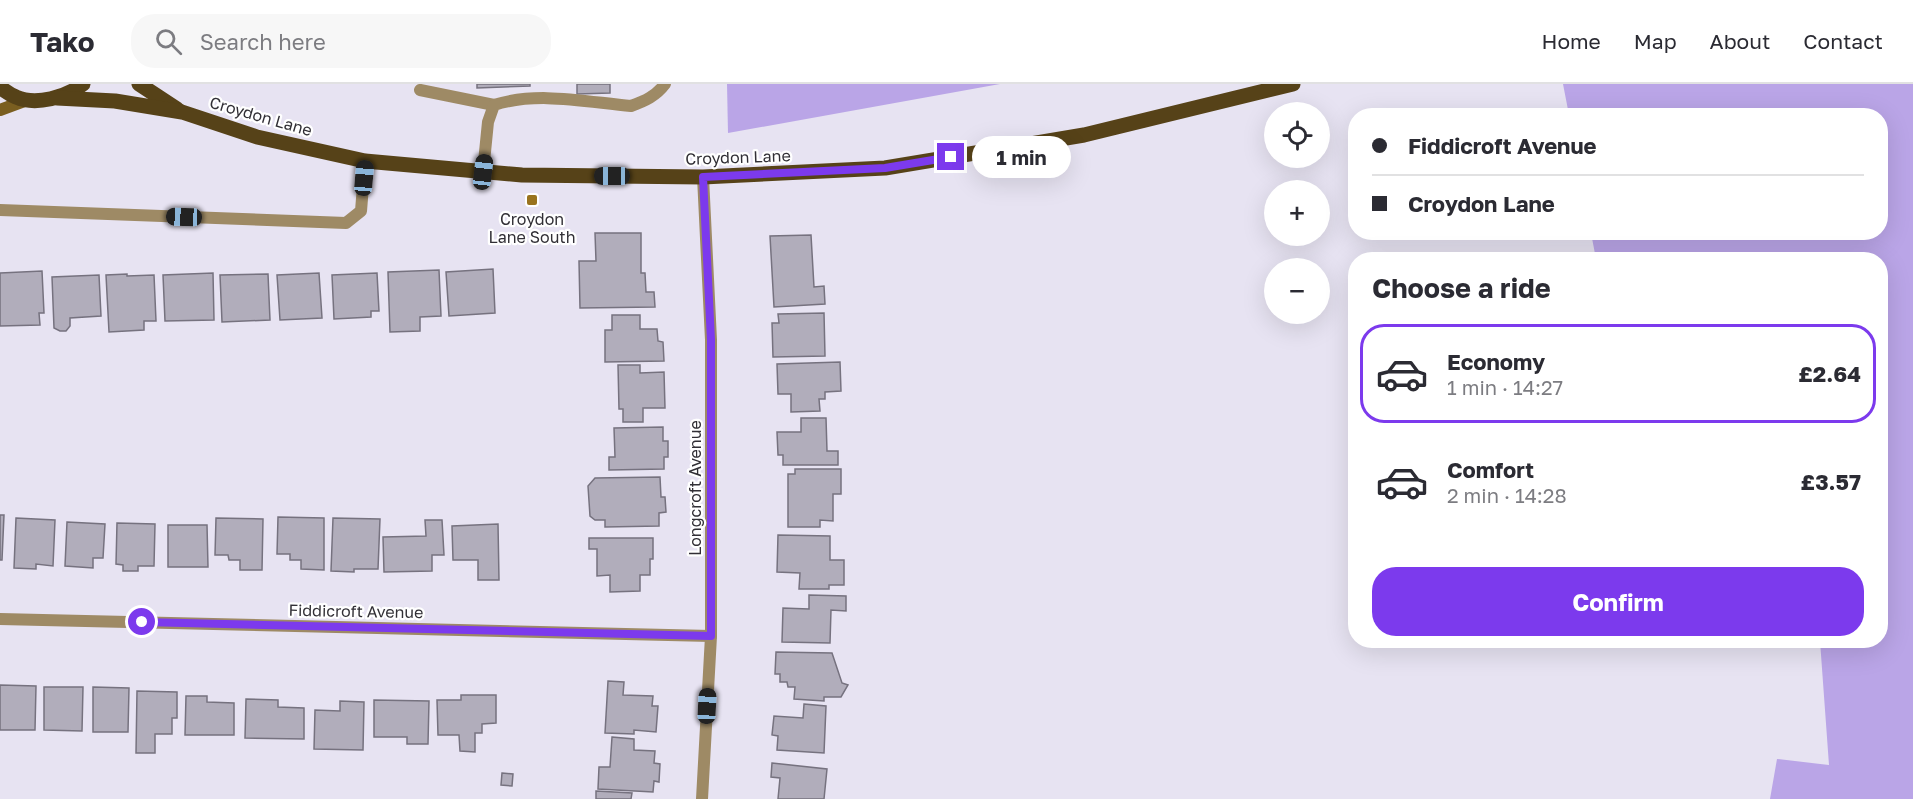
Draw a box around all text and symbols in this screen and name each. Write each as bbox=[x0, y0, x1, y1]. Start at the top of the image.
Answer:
search box bbox=[131, 14, 551, 68]
text: Tako bbox=[30, 25, 95, 58]
icon: search bbox=[152, 25, 185, 58]
text: Search here bbox=[200, 28, 326, 55]
text: Home bbox=[1541, 28, 1601, 54]
text: Map bbox=[1634, 28, 1677, 54]
text: About bbox=[1710, 28, 1770, 54]
text: Contact bbox=[1803, 28, 1883, 54]
street label: Croydon Lane bbox=[207, 92, 315, 140]
map controls bbox=[1264, 102, 1330, 324]
button: locate bbox=[1264, 102, 1330, 168]
text: Fiddicroft Avenue bbox=[1408, 132, 1597, 159]
callout: 1 min bbox=[972, 136, 1071, 178]
route end bbox=[937, 143, 964, 170]
street label: Croydon Lane bbox=[685, 145, 791, 169]
text: 1 min bbox=[996, 145, 1047, 169]
car bbox=[472, 153, 494, 191]
car bbox=[353, 159, 375, 197]
car bbox=[594, 167, 630, 185]
button: + bbox=[1264, 180, 1330, 246]
text: Croydon Lane bbox=[1408, 190, 1555, 217]
marker: Croydon Lane South bbox=[525, 193, 539, 207]
car bbox=[166, 207, 202, 227]
place label: Croydon Lane South bbox=[488, 209, 576, 247]
button: − bbox=[1264, 258, 1330, 324]
text: Choose a ride bbox=[1372, 272, 1551, 304]
icon: car bbox=[1375, 347, 1429, 401]
text: Economy bbox=[1447, 348, 1545, 375]
text: £2.64 bbox=[1798, 360, 1861, 387]
text: 1 min · 14:27 bbox=[1447, 375, 1563, 399]
street label: Longcroft Avenue bbox=[685, 420, 705, 556]
icon: car bbox=[1375, 455, 1429, 509]
text: Comfort bbox=[1447, 456, 1534, 483]
text: £3.57 bbox=[1801, 468, 1861, 495]
text: 2 min · 14:28 bbox=[1447, 483, 1567, 507]
button: Confirm bbox=[1372, 567, 1864, 636]
street label: Fiddicroft Avenue bbox=[288, 600, 424, 622]
route start bbox=[128, 608, 155, 635]
car bbox=[697, 688, 717, 724]

